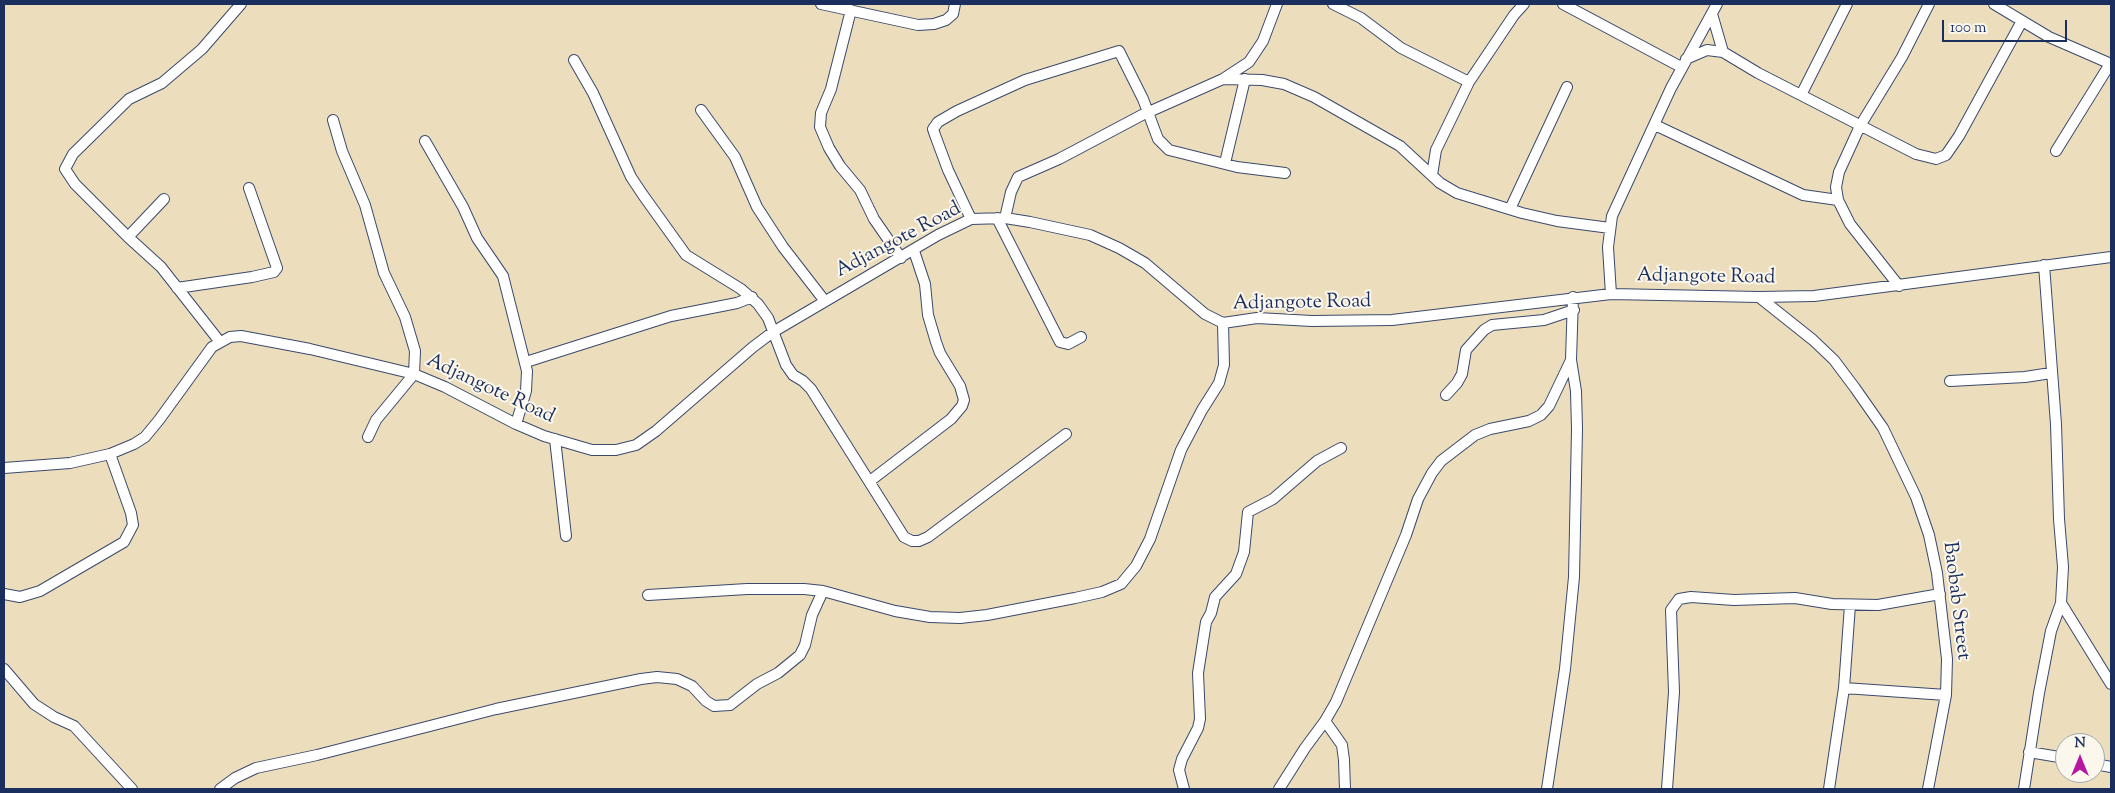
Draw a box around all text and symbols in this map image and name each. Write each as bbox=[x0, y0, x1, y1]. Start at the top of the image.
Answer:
scale bar bbox=[1945, 10, 2070, 42]
text: 100 m bbox=[1950, 18, 1986, 39]
street label: Adjangote Road bbox=[832, 198, 966, 284]
street label: Adjangote Road bbox=[1636, 265, 1776, 291]
street label: Adjangote Road bbox=[1232, 291, 1372, 317]
street label: Adjangote Road bbox=[422, 350, 558, 430]
street label: Baobab Street bbox=[1936, 540, 1974, 662]
north arrow bbox=[2055, 733, 2105, 783]
text: N bbox=[2074, 734, 2086, 754]

